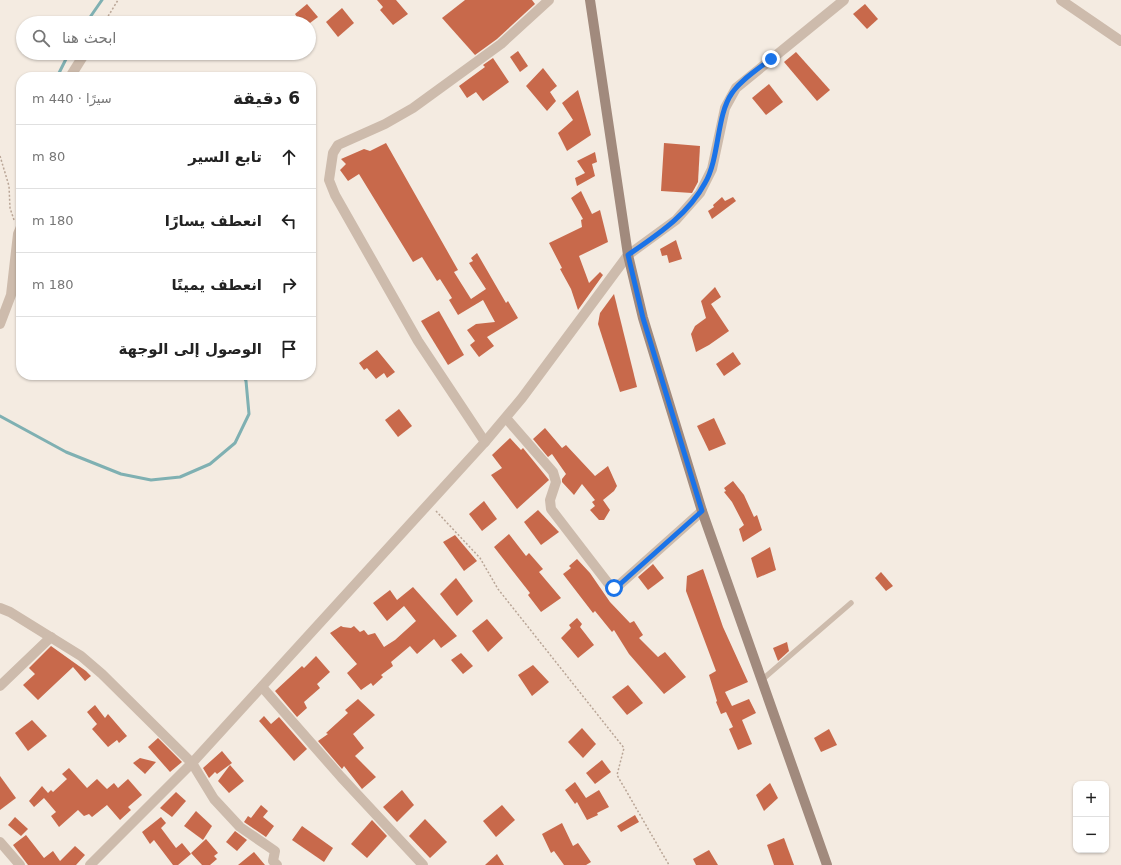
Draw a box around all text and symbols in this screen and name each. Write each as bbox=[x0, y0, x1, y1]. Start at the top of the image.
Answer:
search box bbox=[16, 16, 316, 60]
icon: search bbox=[30, 27, 52, 49]
text: ابحث هنا bbox=[62, 29, 117, 47]
route end bbox=[762, 50, 780, 68]
text: 6 دقيقة bbox=[233, 88, 300, 108]
text: سيرًا · 440 m bbox=[32, 91, 112, 106]
icon: ahead bbox=[278, 146, 300, 168]
text: تابع السير bbox=[188, 148, 262, 166]
text: 80 m bbox=[32, 149, 65, 164]
icon: left bbox=[278, 210, 300, 232]
text: انعطف يسارًا bbox=[165, 212, 262, 230]
text: 180 m bbox=[32, 213, 74, 228]
icon: right bbox=[278, 274, 300, 296]
text: انعطف يمينًا bbox=[171, 276, 262, 294]
text: 180 m bbox=[32, 277, 74, 292]
icon: arrive bbox=[278, 338, 300, 360]
text: الوصول إلى الوجهة bbox=[119, 340, 262, 358]
route start bbox=[605, 579, 623, 597]
map controls bbox=[1073, 781, 1109, 853]
button: + bbox=[1073, 781, 1109, 817]
button: − bbox=[1073, 817, 1109, 853]

